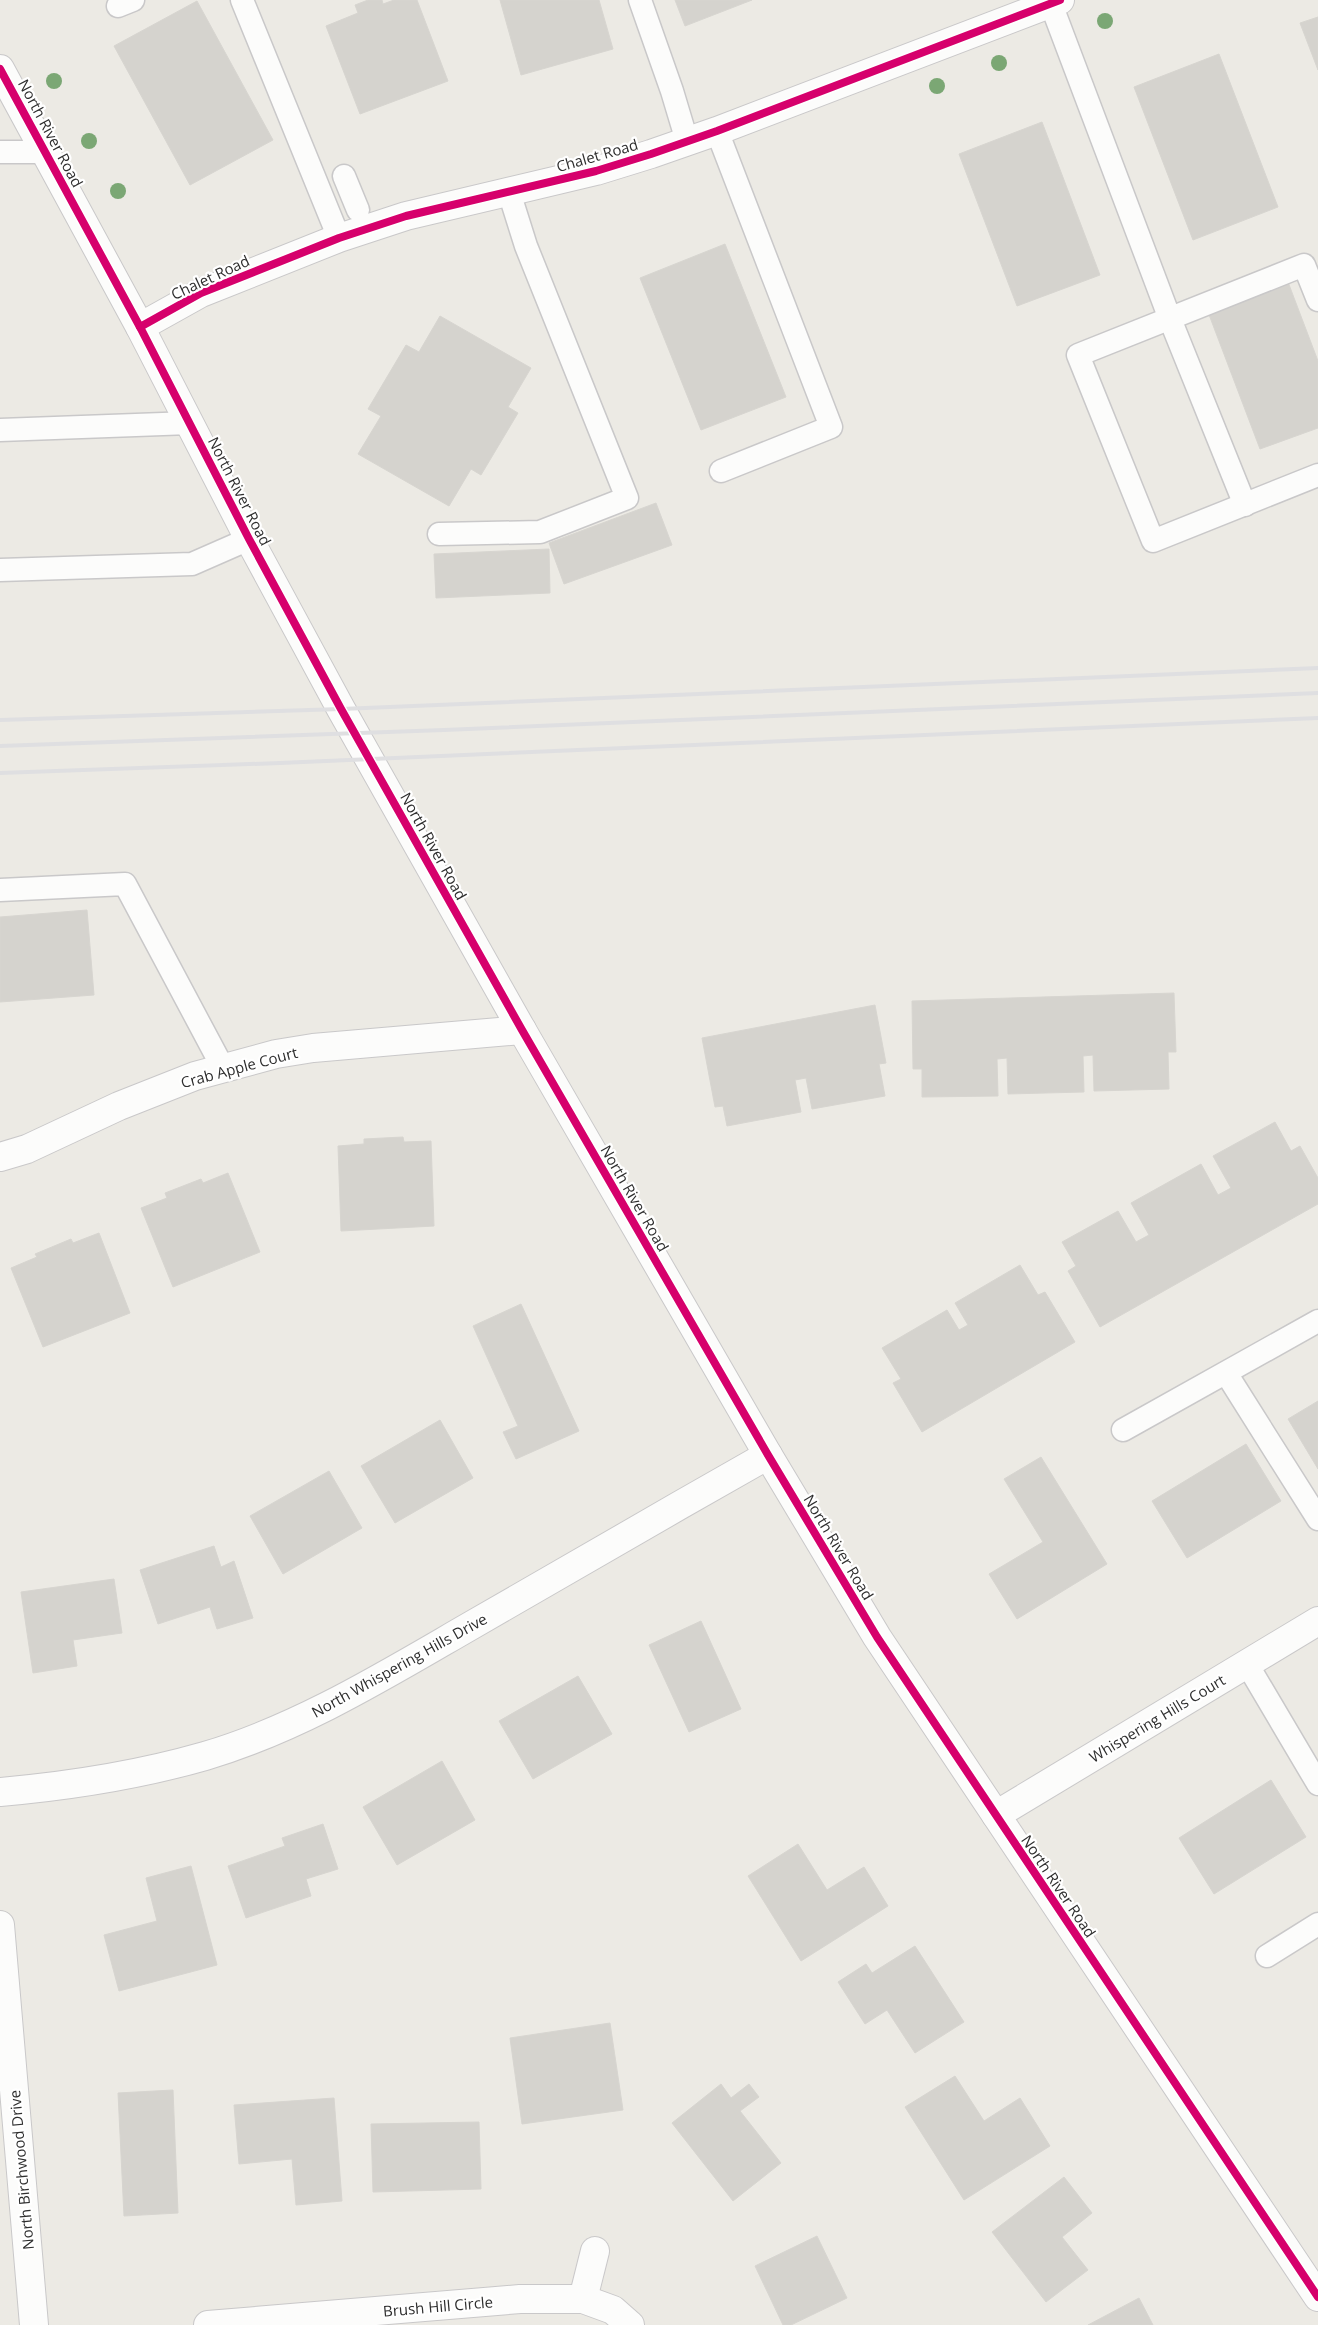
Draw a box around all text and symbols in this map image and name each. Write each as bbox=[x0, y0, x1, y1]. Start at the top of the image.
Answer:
street label: North River Road bbox=[14, 75, 88, 191]
street label: Chalet Road bbox=[554, 134, 640, 176]
street label: Chalet Road bbox=[168, 250, 252, 304]
street label: North River Road bbox=[204, 433, 276, 549]
street label: North River Road bbox=[396, 789, 472, 903]
street label: Crab Apple Court bbox=[178, 1042, 300, 1092]
street label: North River Road bbox=[596, 1141, 674, 1255]
street label: North River Road bbox=[800, 1491, 878, 1603]
street label: North Whispering Hills Drive bbox=[308, 1608, 490, 1722]
street label: Whispering Hills Court bbox=[1085, 1669, 1229, 1767]
street label: North River Road bbox=[1017, 1831, 1101, 1941]
street label: North Birchwood Drive bbox=[4, 2089, 38, 2251]
street label: Brush Hill Circle bbox=[382, 2291, 494, 2321]

